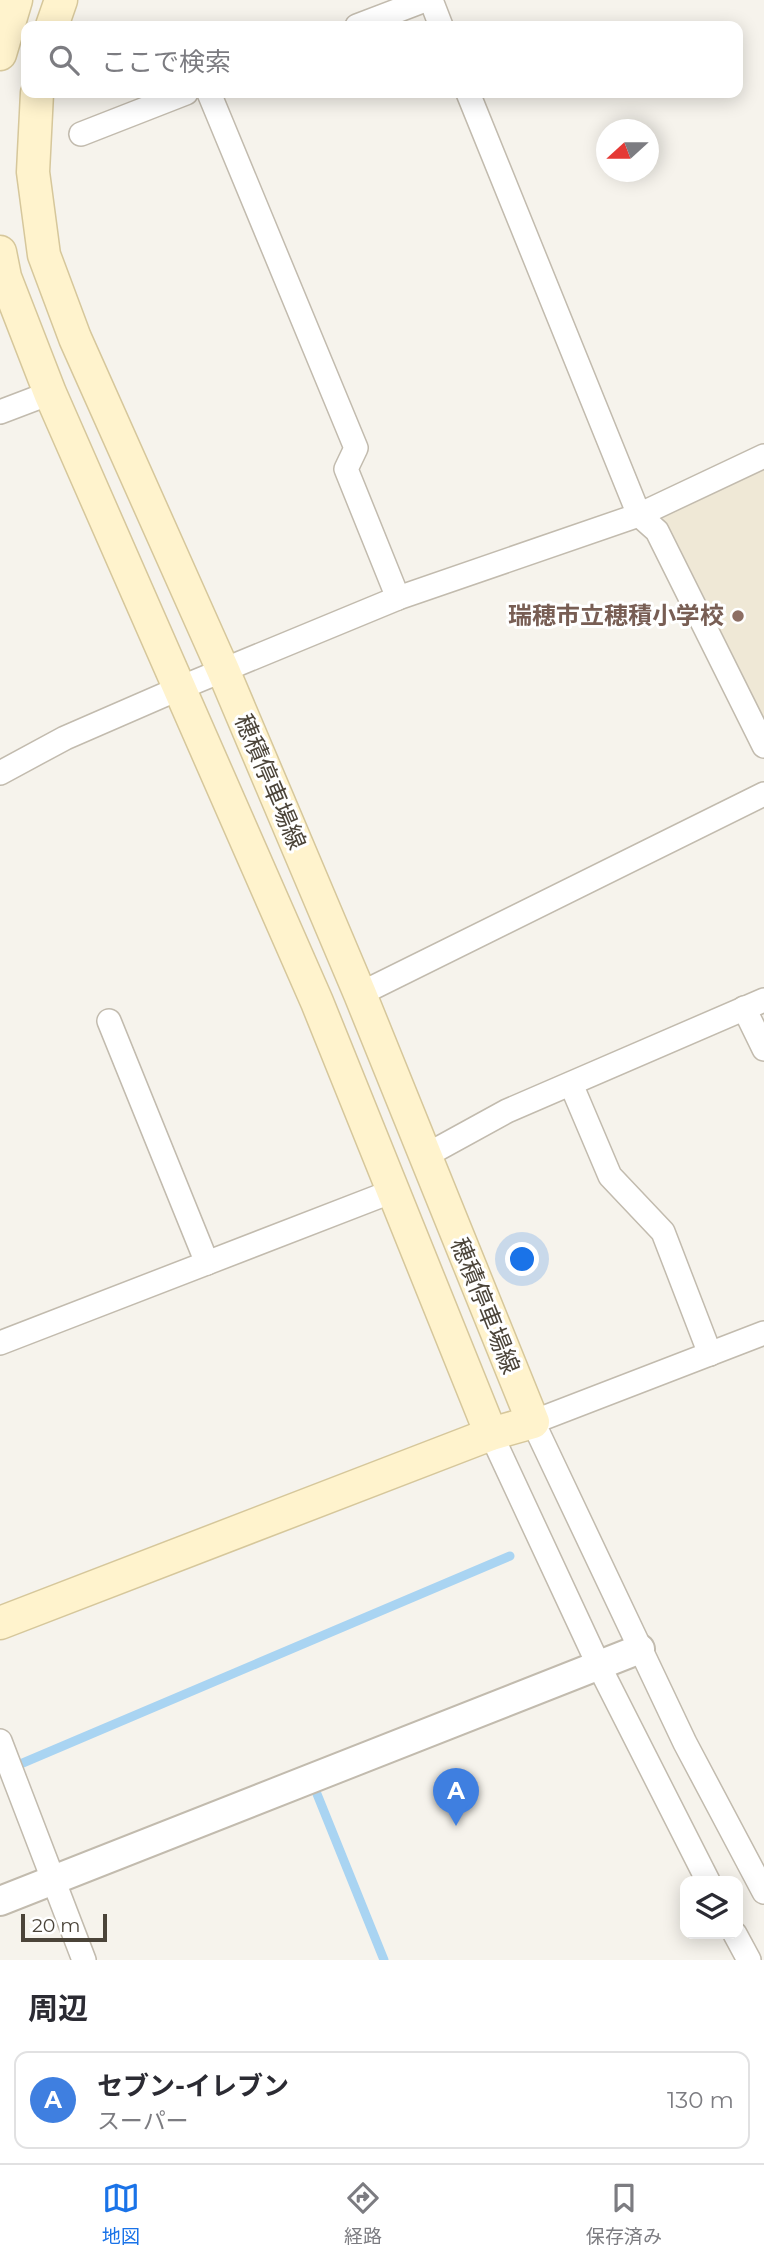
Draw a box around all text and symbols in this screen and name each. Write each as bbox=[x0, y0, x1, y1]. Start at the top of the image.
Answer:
search box bbox=[21, 21, 743, 98]
icon: search bbox=[45, 41, 83, 79]
text: ここで検索 bbox=[101, 46, 231, 78]
north arrow bbox=[596, 119, 659, 182]
place label: 瑞穂市立穂積小学校 bbox=[508, 601, 724, 630]
marker: 瑞穂市立穂積小学校 bbox=[730, 608, 746, 624]
street label: 穂積停車場線 bbox=[229, 710, 312, 854]
street label: 穂積停車場線 bbox=[445, 1234, 526, 1378]
your location bbox=[505, 1242, 539, 1276]
pin: A bbox=[433, 1768, 479, 1826]
map controls bbox=[680, 1876, 743, 1939]
button: layers bbox=[680, 1876, 743, 1939]
scale bar bbox=[21, 1911, 107, 1943]
text: 20 m bbox=[32, 1914, 80, 1937]
text: 周辺 bbox=[28, 1990, 88, 2027]
text: セブン-イレブン bbox=[97, 2070, 289, 2102]
text: A bbox=[44, 2086, 62, 2114]
text: 130 m bbox=[667, 2086, 734, 2114]
text: スーパー bbox=[97, 2107, 189, 2135]
tab: 地図 bbox=[102, 2179, 140, 2248]
tab: 経路 bbox=[344, 2179, 382, 2248]
tab: 保存済み bbox=[586, 2179, 662, 2248]

